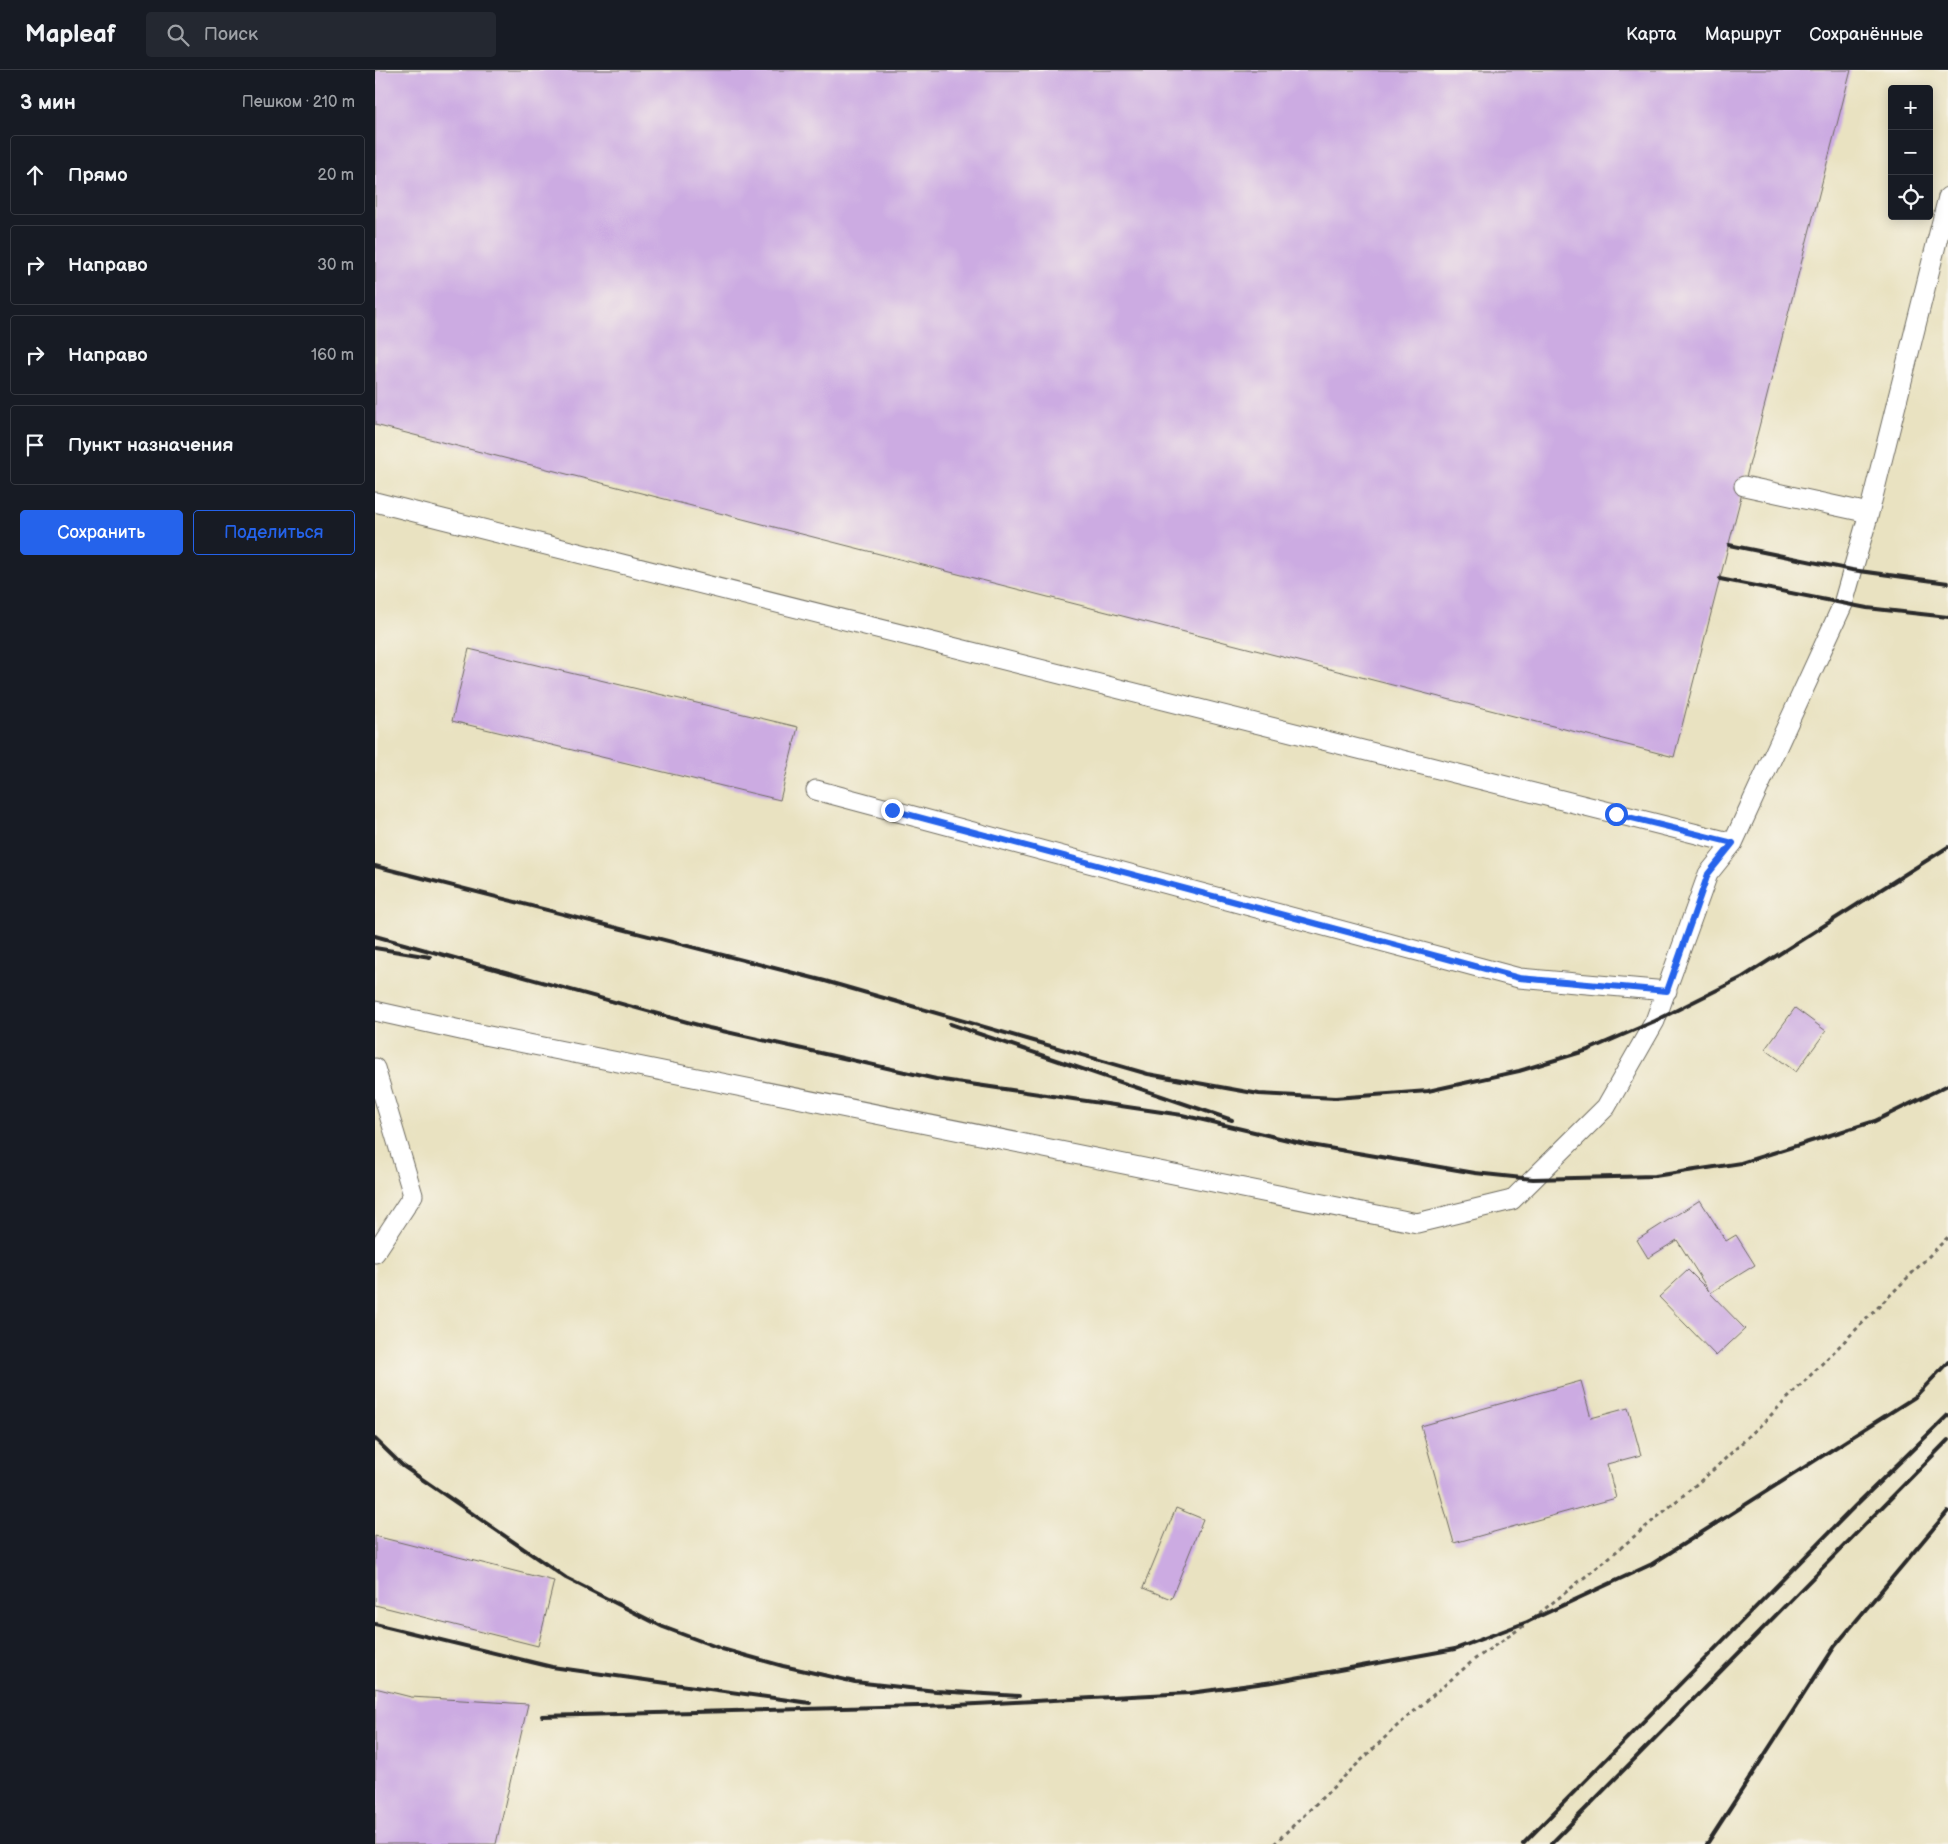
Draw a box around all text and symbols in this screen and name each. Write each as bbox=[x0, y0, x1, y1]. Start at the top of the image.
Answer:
search box bbox=[146, 12, 496, 57]
text: Mapleaf bbox=[25, 20, 116, 49]
icon: search bbox=[164, 21, 192, 49]
text: Поиск bbox=[204, 23, 258, 46]
text: Карта bbox=[1626, 24, 1677, 45]
text: Маршрут bbox=[1705, 24, 1781, 45]
text: Сохранённые bbox=[1809, 24, 1923, 45]
map controls bbox=[1888, 85, 1933, 220]
button: + bbox=[1888, 85, 1933, 130]
text: 3 мин bbox=[20, 90, 76, 115]
text: Пешком · 210 m bbox=[242, 93, 355, 112]
button: − bbox=[1888, 130, 1933, 175]
icon: ahead bbox=[21, 161, 49, 189]
text: Прямо bbox=[68, 164, 128, 187]
text: 20 m bbox=[318, 166, 354, 185]
button: locate bbox=[1888, 175, 1933, 220]
icon: right bbox=[21, 251, 49, 279]
text: Направо bbox=[68, 254, 148, 277]
text: 30 m bbox=[317, 256, 354, 275]
icon: right bbox=[21, 341, 49, 369]
text: Направо bbox=[68, 344, 148, 367]
text: 160 m bbox=[311, 346, 354, 365]
icon: arrive bbox=[21, 431, 49, 459]
text: Пункт назначения bbox=[68, 434, 233, 457]
button: Сохранить bbox=[20, 510, 183, 555]
button: Поделиться bbox=[193, 510, 355, 555]
route end bbox=[881, 799, 904, 822]
route start bbox=[1605, 803, 1628, 826]

